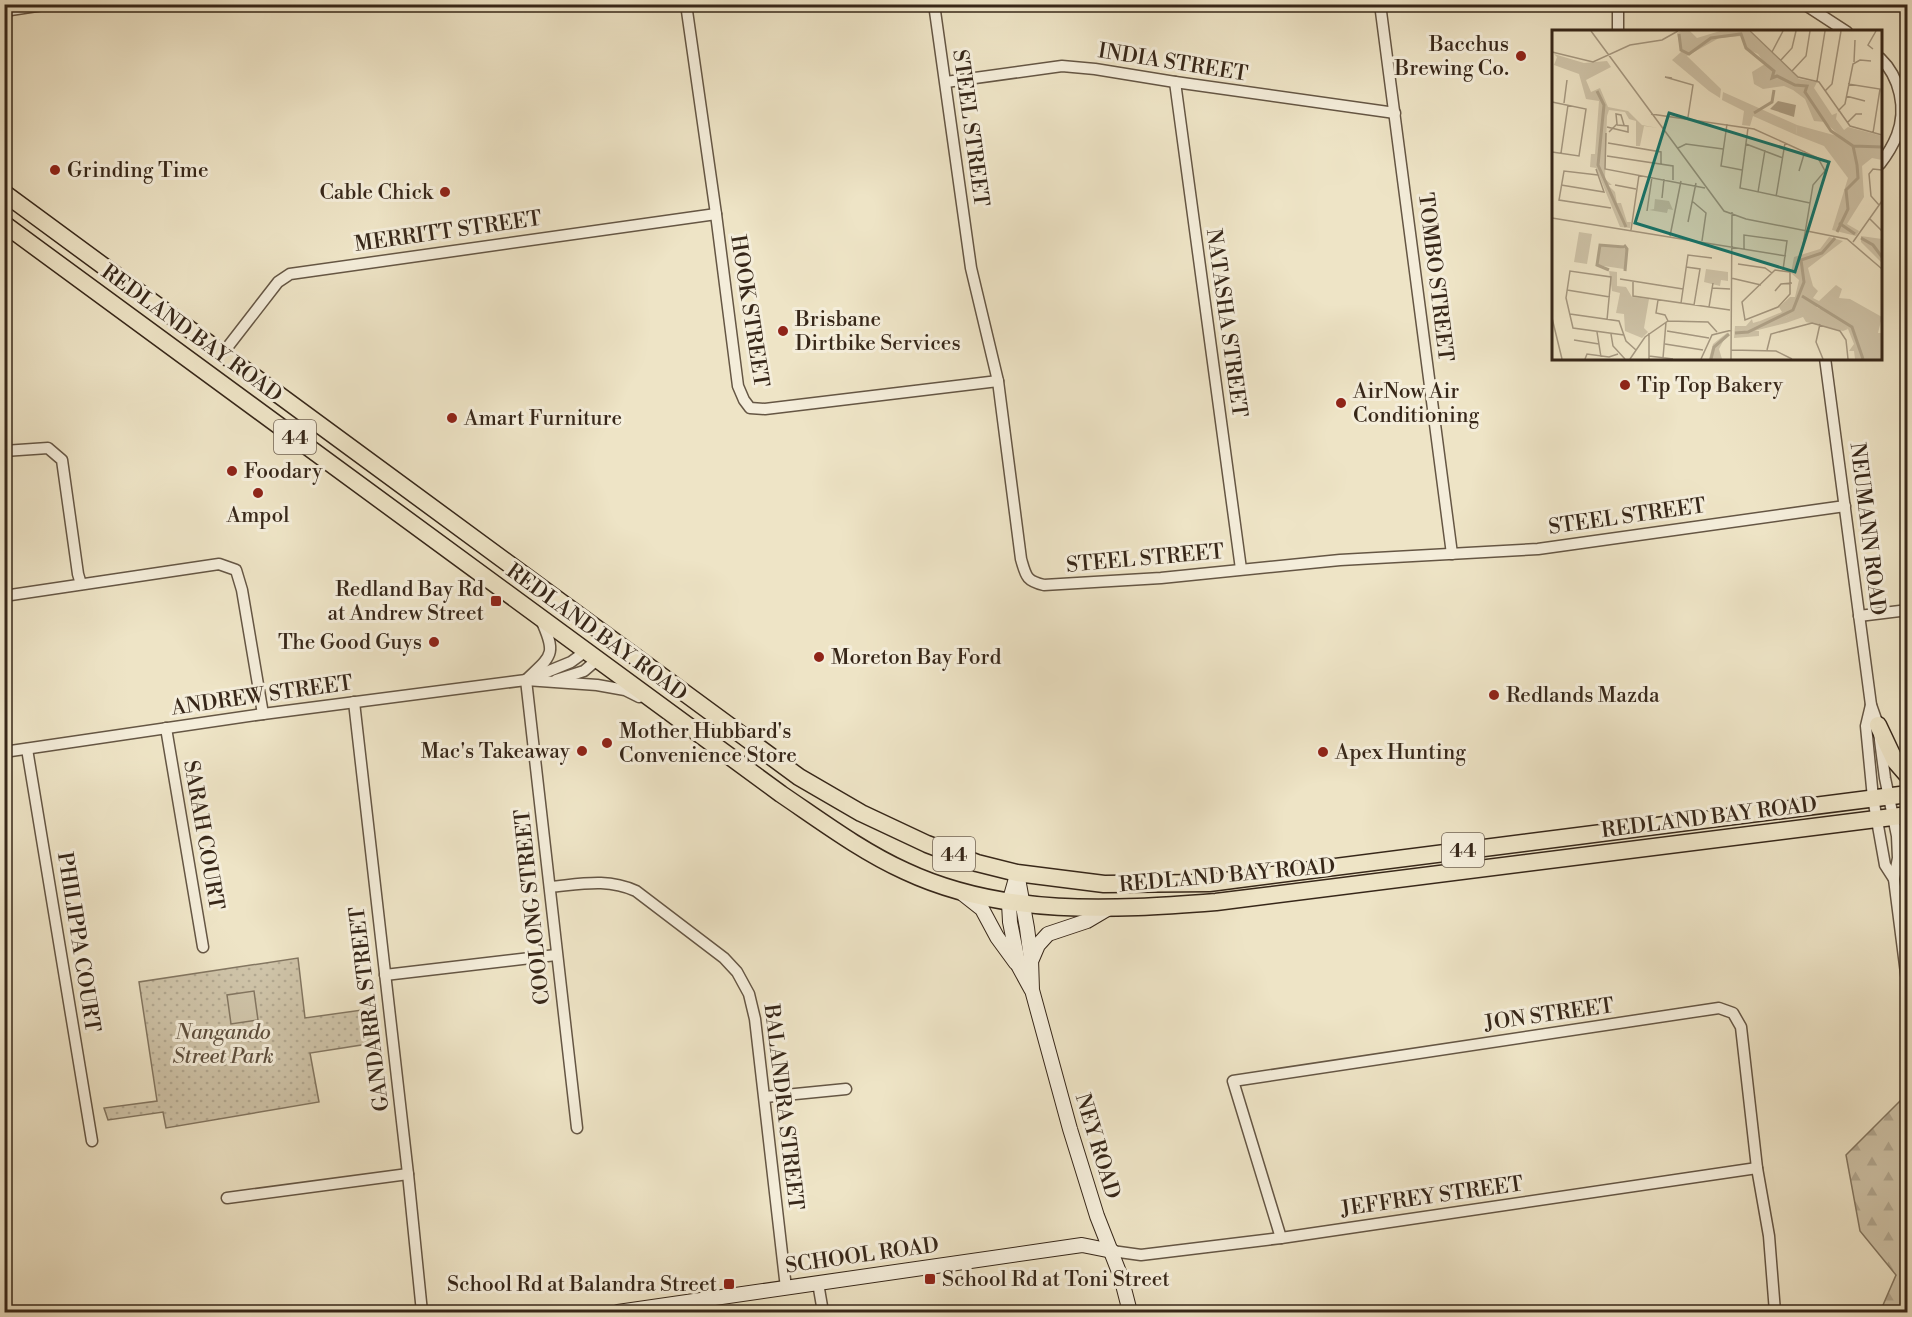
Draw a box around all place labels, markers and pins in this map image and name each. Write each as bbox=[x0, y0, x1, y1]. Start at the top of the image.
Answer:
place label: Bacchus Brewing Co. bbox=[1394, 32, 1509, 82]
marker: Bacchus Brewing Co. bbox=[1514, 49, 1528, 63]
place label: Grinding Time bbox=[67, 158, 209, 184]
marker: Grinding Time bbox=[48, 163, 62, 177]
place label: Cable Chick bbox=[319, 180, 434, 206]
marker: Cable Chick bbox=[438, 185, 452, 199]
place label: Brisbane Dirtbike Services bbox=[794, 307, 961, 357]
marker: Brisbane Dirtbike Services bbox=[776, 324, 790, 338]
place label: Tip Top Bakery bbox=[1637, 373, 1784, 399]
marker: Tip Top Bakery bbox=[1618, 378, 1632, 392]
place label: AirNow Air Conditioning bbox=[1352, 379, 1479, 429]
marker: AirNow Air Conditioning bbox=[1334, 396, 1348, 410]
place label: Amart Furniture bbox=[463, 406, 622, 432]
marker: Amart Furniture bbox=[445, 411, 459, 425]
place label: Foodary bbox=[244, 459, 323, 485]
marker: Foodary bbox=[225, 464, 239, 478]
marker: Ampol bbox=[251, 486, 265, 500]
place label: Ampol bbox=[226, 503, 289, 529]
place label: Redland Bay Rd at Andrew Street bbox=[327, 577, 485, 627]
marker: Redland Bay Rd at Andrew Street bbox=[489, 594, 503, 608]
place label: The Good Guys bbox=[278, 630, 422, 656]
marker: The Good Guys bbox=[427, 635, 441, 649]
place label: Moreton Bay Ford bbox=[831, 645, 1001, 671]
marker: Moreton Bay Ford bbox=[812, 650, 826, 664]
place label: Redlands Mazda bbox=[1506, 683, 1660, 709]
marker: Redlands Mazda bbox=[1487, 688, 1501, 702]
place label: Mother Hubbard's Convenience Store bbox=[619, 719, 797, 769]
marker: Mother Hubbard's Convenience Store bbox=[600, 736, 614, 750]
place label: Mac's Takeaway bbox=[421, 739, 571, 765]
place label: Apex Hunting bbox=[1334, 740, 1466, 766]
marker: Mac's Takeaway bbox=[575, 744, 589, 758]
marker: Apex Hunting bbox=[1316, 745, 1330, 759]
place label: School Rd at Toni Street bbox=[942, 1267, 1170, 1293]
place label: School Rd at Balandra Street bbox=[447, 1272, 718, 1298]
marker: School Rd at Toni Street bbox=[923, 1272, 937, 1286]
marker: School Rd at Balandra Street bbox=[722, 1277, 736, 1291]

